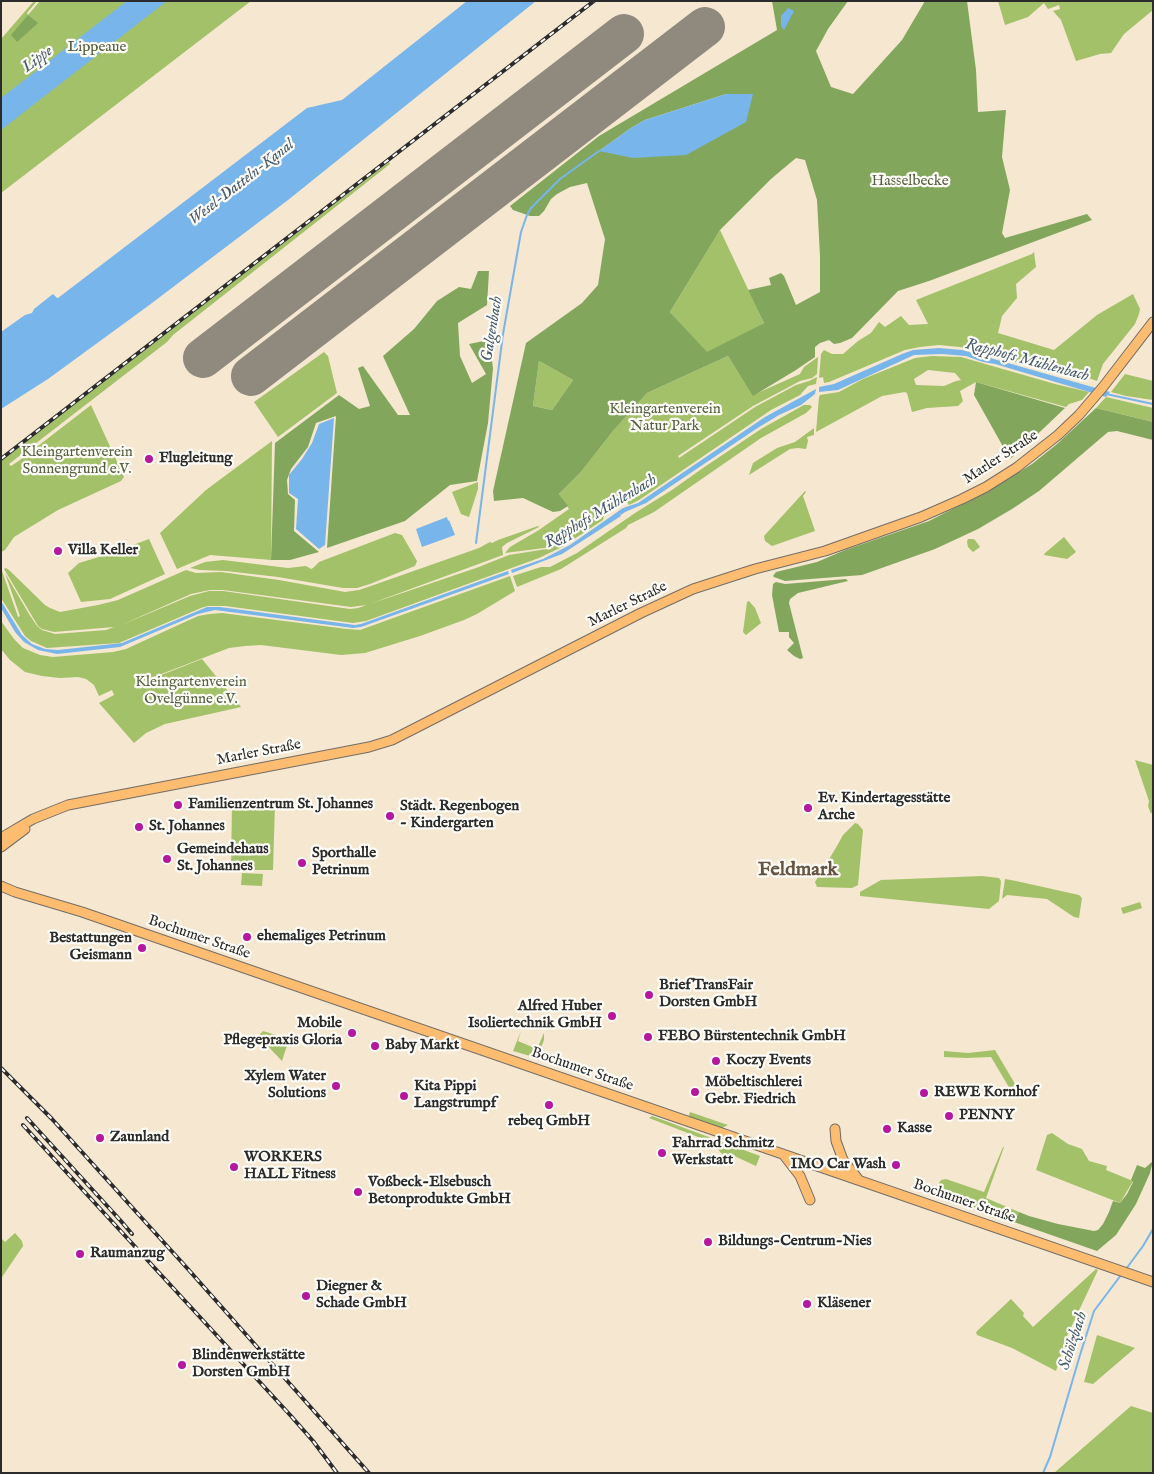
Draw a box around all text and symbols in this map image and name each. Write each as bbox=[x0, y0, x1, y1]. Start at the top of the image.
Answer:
park label: Lippeaue bbox=[68, 39, 126, 57]
water label: Lippe bbox=[19, 42, 57, 78]
water label: Wesel-Datteln-Kanal bbox=[186, 136, 298, 230]
park label: Hasselbecke bbox=[871, 173, 949, 191]
water label: Galgenbach bbox=[478, 295, 508, 363]
water label: Rapphofs Mühlenbach bbox=[963, 335, 1091, 387]
park label: Kleingartenverein Natur Park bbox=[609, 401, 721, 436]
street label: Marler Straße bbox=[960, 427, 1042, 489]
park label: Kleingartenverein Sonnengrund e.V. bbox=[21, 444, 133, 479]
place label: Flugleitung bbox=[159, 450, 232, 468]
marker: Flugleitung bbox=[143, 453, 155, 465]
water label: Rapphofs Mühlenbach bbox=[542, 471, 660, 553]
place label: Villa Keller bbox=[68, 542, 138, 560]
marker: Villa Keller bbox=[52, 545, 64, 557]
street label: Marler Straße bbox=[586, 578, 670, 632]
park label: Kleingartenverein Ovelgünne e.V. bbox=[135, 674, 247, 709]
street label: Marler Straße bbox=[215, 736, 303, 770]
place label: Ev. Kindertagesstätte Arche bbox=[818, 790, 950, 825]
place label: Familienzentrum St. Johannes bbox=[188, 796, 373, 814]
place label: Städt. Regenbogen - Kindergarten bbox=[400, 798, 519, 833]
marker: Familienzentrum St. Johannes bbox=[172, 799, 184, 811]
marker: Ev. Kindertagesstätte Arche bbox=[802, 802, 814, 814]
marker: Städt. Regenbogen - Kindergarten bbox=[384, 810, 396, 822]
place label: St. Johannes bbox=[149, 818, 225, 836]
marker: St. Johannes bbox=[133, 821, 145, 833]
place label: Gemeindehaus St. Johannes bbox=[177, 841, 269, 876]
place label: Sporthalle Petrinum bbox=[312, 845, 376, 880]
marker: Gemeindehaus St. Johannes bbox=[161, 853, 173, 865]
marker: Sporthalle Petrinum bbox=[296, 857, 308, 869]
district label: Feldmark bbox=[758, 859, 838, 883]
street label: Bochumer Straße bbox=[146, 912, 252, 964]
place label: ehemaliges Petrinum bbox=[257, 928, 386, 946]
place label: Bestattungen Geismann bbox=[49, 930, 132, 965]
marker: ehemaliges Petrinum bbox=[241, 931, 253, 943]
marker: Bestattungen Geismann bbox=[136, 942, 148, 954]
place label: BriefTransFair Dorsten GmbH bbox=[659, 977, 757, 1012]
marker: BriefTransFair Dorsten GmbH bbox=[643, 989, 655, 1001]
place label: Alfred Huber Isoliertechnik GmbH bbox=[468, 998, 602, 1033]
marker: Alfred Huber Isoliertechnik GmbH bbox=[606, 1010, 618, 1022]
place label: Mobile Pflegepraxis Gloria bbox=[223, 1015, 342, 1050]
marker: Mobile Pflegepraxis Gloria bbox=[346, 1027, 358, 1039]
place label: FEBO Bürstentechnik GmbH bbox=[658, 1028, 846, 1046]
marker: FEBO Bürstentechnik GmbH bbox=[642, 1031, 654, 1043]
place label: Baby Markt bbox=[385, 1037, 459, 1055]
marker: Baby Markt bbox=[369, 1040, 381, 1052]
street label: Bochumer Straße bbox=[529, 1044, 635, 1096]
place label: Koczy Events bbox=[726, 1052, 811, 1070]
marker: Koczy Events bbox=[710, 1055, 722, 1067]
place label: Xylem Water Solutions bbox=[244, 1068, 326, 1103]
place label: Möbeltischlerei Gebr. Fiedrich bbox=[705, 1074, 802, 1109]
place label: Kita Pippi Langstrumpf bbox=[414, 1078, 496, 1113]
marker: Xylem Water Solutions bbox=[330, 1080, 342, 1092]
place label: REWE Kornhof bbox=[934, 1084, 1037, 1102]
marker: Möbeltischlerei Gebr. Fiedrich bbox=[689, 1086, 701, 1098]
marker: REWE Kornhof bbox=[918, 1087, 930, 1099]
marker: Kita Pippi Langstrumpf bbox=[398, 1090, 410, 1102]
marker: rebeq GmbH bbox=[543, 1099, 555, 1111]
place label: PENNY bbox=[959, 1107, 1014, 1125]
marker: PENNY bbox=[943, 1110, 955, 1122]
place label: rebeq GmbH bbox=[508, 1113, 590, 1131]
place label: Kasse bbox=[897, 1120, 932, 1138]
marker: Kasse bbox=[881, 1123, 893, 1135]
place label: Zaunland bbox=[110, 1129, 169, 1147]
marker: Zaunland bbox=[94, 1132, 106, 1144]
place label: Fahrrad Schmitz Werkstatt bbox=[672, 1135, 774, 1170]
marker: Fahrrad Schmitz Werkstatt bbox=[656, 1147, 668, 1159]
place label: WORKERS HALL Fitness bbox=[244, 1149, 336, 1184]
place label: IMO Car Wash bbox=[791, 1156, 886, 1174]
marker: IMO Car Wash bbox=[890, 1159, 902, 1171]
marker: WORKERS HALL Fitness bbox=[228, 1161, 240, 1173]
place label: Voßbeck-Elsebusch Betonprodukte GmbH bbox=[368, 1174, 511, 1209]
street label: Bochumer Straße bbox=[911, 1176, 1017, 1228]
marker: Voßbeck-Elsebusch Betonprodukte GmbH bbox=[352, 1186, 364, 1198]
place label: Bildungs-Centrum-Nies bbox=[718, 1233, 872, 1251]
marker: Bildungs-Centrum-Nies bbox=[702, 1236, 714, 1248]
place label: Raumanzug bbox=[90, 1245, 165, 1263]
marker: Raumanzug bbox=[74, 1248, 86, 1260]
place label: Diegner & Schade GmbH bbox=[316, 1278, 407, 1313]
marker: Diegner & Schade GmbH bbox=[300, 1290, 312, 1302]
place label: Kläsener bbox=[817, 1295, 871, 1313]
marker: Kläsener bbox=[801, 1298, 813, 1310]
water label: Schölzbach bbox=[1056, 1309, 1092, 1373]
place label: Blindenwerkstätte Dorsten GmbH bbox=[192, 1347, 305, 1382]
marker: Blindenwerkstätte Dorsten GmbH bbox=[176, 1359, 188, 1371]

